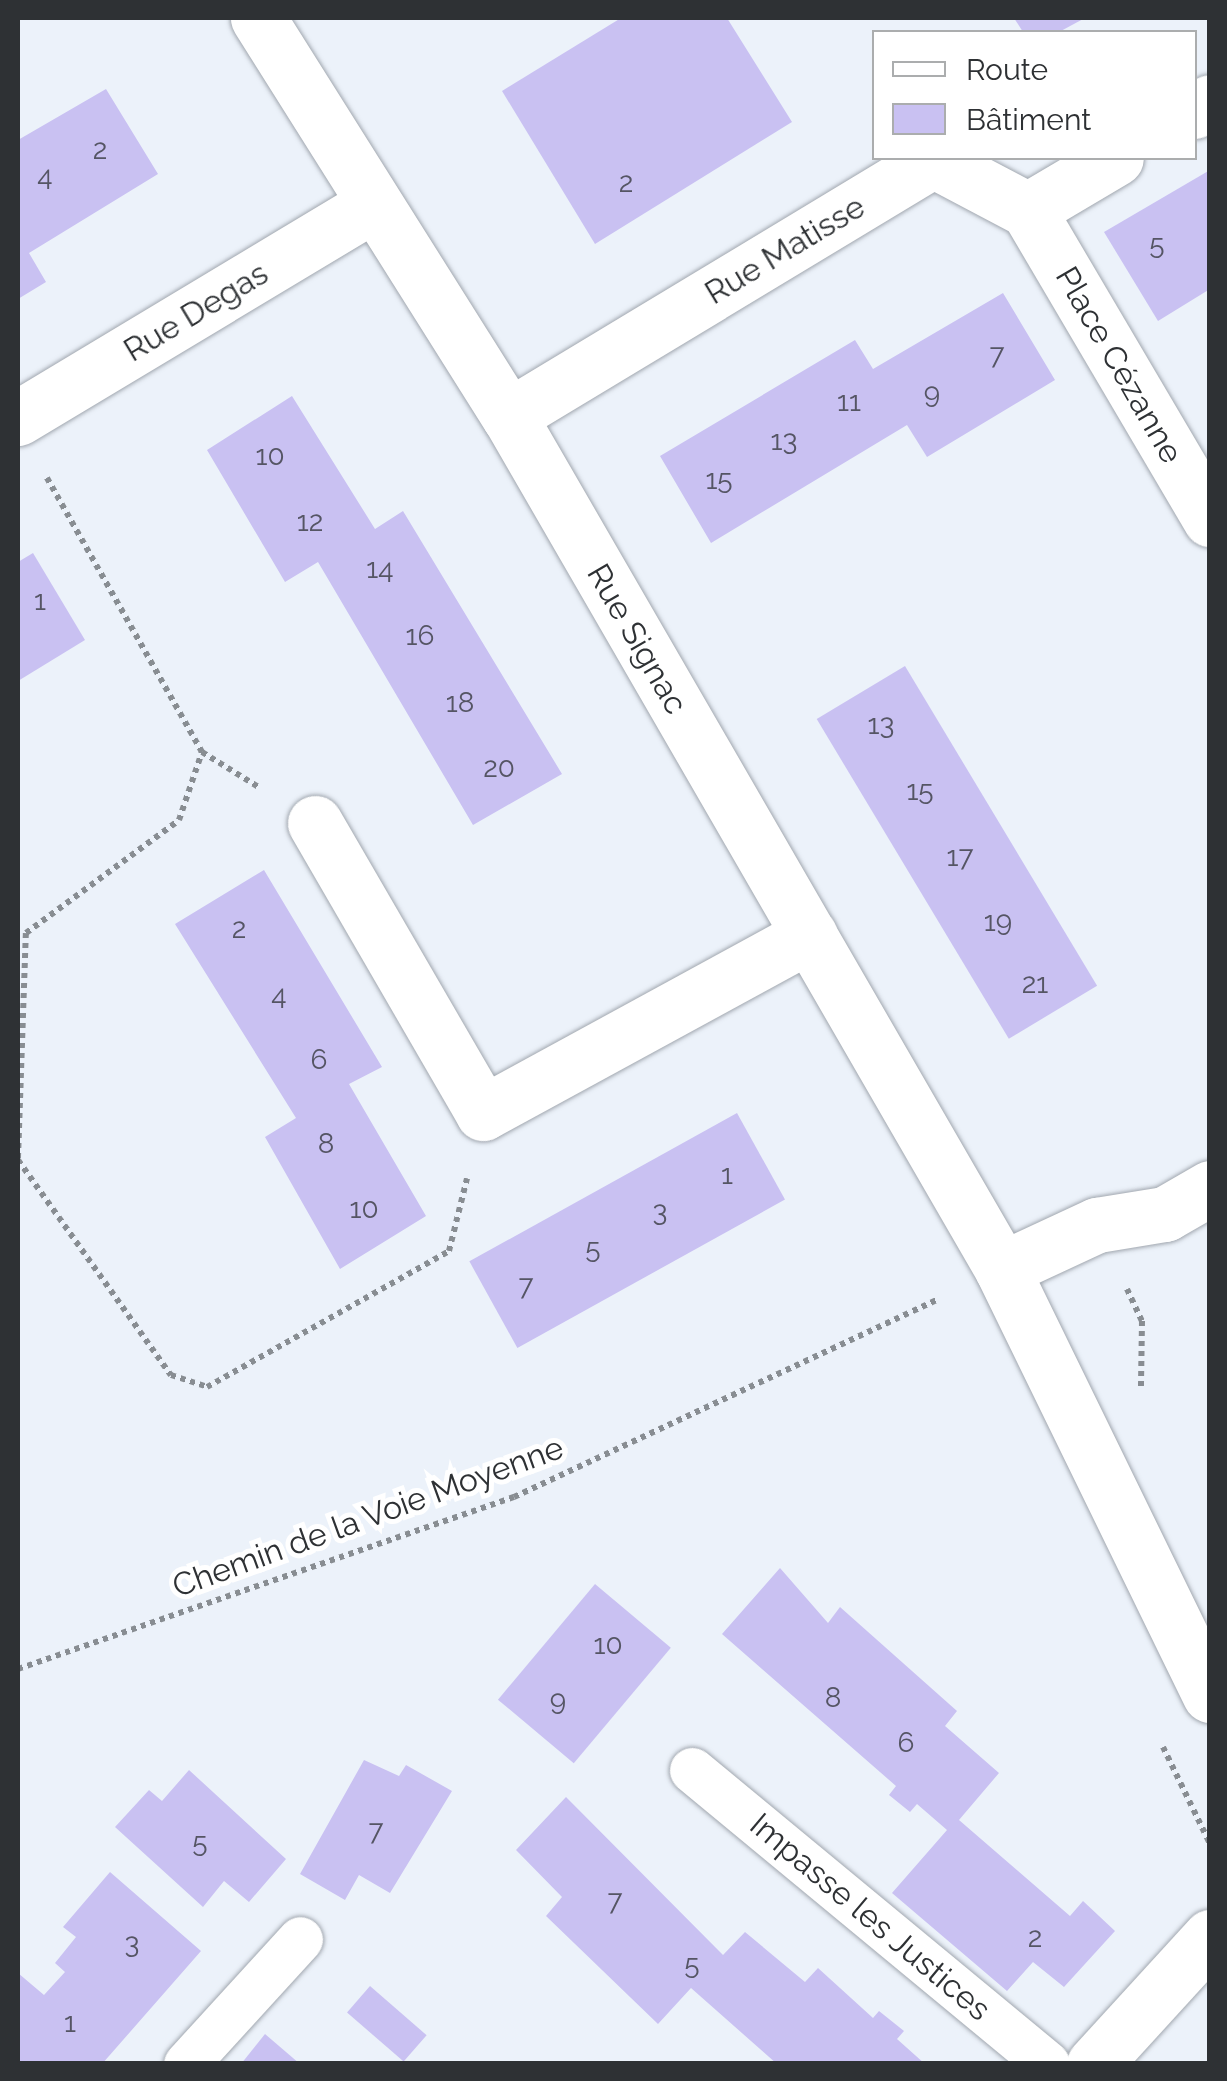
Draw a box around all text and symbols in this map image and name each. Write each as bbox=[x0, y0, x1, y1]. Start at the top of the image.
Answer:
legend bbox=[872, 30, 1197, 160]
text: Route bbox=[966, 52, 1048, 87]
text: Bâtiment bbox=[966, 102, 1091, 137]
house number: 2 bbox=[93, 133, 107, 167]
house number: 4 bbox=[37, 159, 53, 193]
house number: 2 bbox=[619, 166, 633, 200]
street label: Rue Matisse bbox=[698, 187, 872, 313]
house number: 5 bbox=[1149, 228, 1165, 262]
street label: Rue Degas bbox=[117, 254, 275, 370]
street label: Place Cézanne bbox=[1047, 260, 1191, 470]
house number: 7 bbox=[990, 338, 1004, 372]
house number: 9 bbox=[924, 377, 940, 411]
house number: 11 bbox=[837, 385, 861, 419]
house number: 13 bbox=[771, 424, 797, 458]
house number: 10 bbox=[255, 439, 285, 473]
house number: 15 bbox=[705, 463, 733, 497]
house number: 12 bbox=[297, 505, 323, 539]
house number: 14 bbox=[366, 552, 394, 586]
street label: Rue Signac bbox=[579, 557, 695, 721]
house number: 1 bbox=[34, 584, 46, 618]
house number: 16 bbox=[406, 619, 434, 653]
house number: 18 bbox=[446, 686, 474, 720]
house number: 13 bbox=[868, 708, 894, 742]
house number: 20 bbox=[483, 751, 515, 785]
house number: 15 bbox=[906, 774, 934, 808]
house number: 17 bbox=[947, 840, 973, 874]
house number: 19 bbox=[984, 905, 1012, 939]
house number: 2 bbox=[232, 912, 246, 946]
house number: 21 bbox=[1022, 967, 1048, 1001]
house number: 4 bbox=[271, 978, 287, 1012]
house number: 6 bbox=[311, 1043, 327, 1077]
house number: 8 bbox=[318, 1127, 334, 1161]
house number: 1 bbox=[721, 1158, 733, 1192]
house number: 10 bbox=[349, 1192, 379, 1226]
house number: 3 bbox=[653, 1195, 667, 1229]
house number: 5 bbox=[585, 1232, 601, 1266]
house number: 7 bbox=[519, 1269, 533, 1303]
street label: Chemin de la Voie Moyenne bbox=[167, 1428, 569, 1606]
house number: 10 bbox=[593, 1628, 623, 1662]
house number: 8 bbox=[825, 1681, 841, 1715]
house number: 9 bbox=[550, 1684, 566, 1718]
house number: 6 bbox=[898, 1726, 914, 1760]
street label: Impasse les Justices bbox=[742, 1805, 998, 2029]
house number: 7 bbox=[369, 1814, 383, 1848]
house number: 5 bbox=[192, 1826, 208, 1860]
house number: 7 bbox=[608, 1884, 622, 1918]
house number: 2 bbox=[1028, 1921, 1042, 1955]
house number: 3 bbox=[125, 1927, 139, 1961]
house number: 5 bbox=[684, 1948, 700, 1982]
house number: 1 bbox=[64, 2006, 76, 2040]

